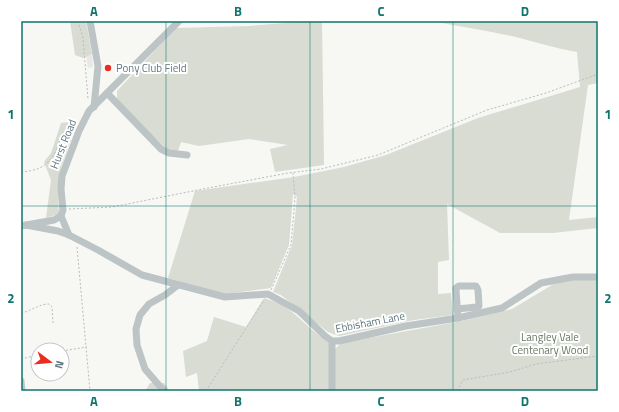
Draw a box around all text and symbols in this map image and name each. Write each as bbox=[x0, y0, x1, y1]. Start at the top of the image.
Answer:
text: A bbox=[90, 1, 98, 21]
text: B bbox=[234, 1, 242, 21]
text: C bbox=[377, 1, 385, 21]
text: D bbox=[521, 1, 529, 21]
place label: Pony Club Field bbox=[116, 60, 187, 76]
marker: Pony Club Field bbox=[103, 63, 113, 73]
text: 1 bbox=[7, 104, 15, 124]
text: 1 bbox=[604, 104, 612, 124]
street label: Hurst Road bbox=[46, 117, 80, 171]
text: 2 bbox=[7, 288, 15, 308]
text: 2 bbox=[604, 288, 612, 308]
street label: Ebbisham Lane bbox=[334, 307, 407, 337]
park label: Langley Vale Centenary Wood bbox=[512, 329, 588, 358]
north arrow bbox=[30, 342, 70, 382]
text: N bbox=[51, 359, 68, 371]
text: A bbox=[90, 391, 98, 411]
text: B bbox=[234, 391, 242, 411]
text: C bbox=[377, 391, 385, 411]
text: D bbox=[521, 391, 529, 411]

